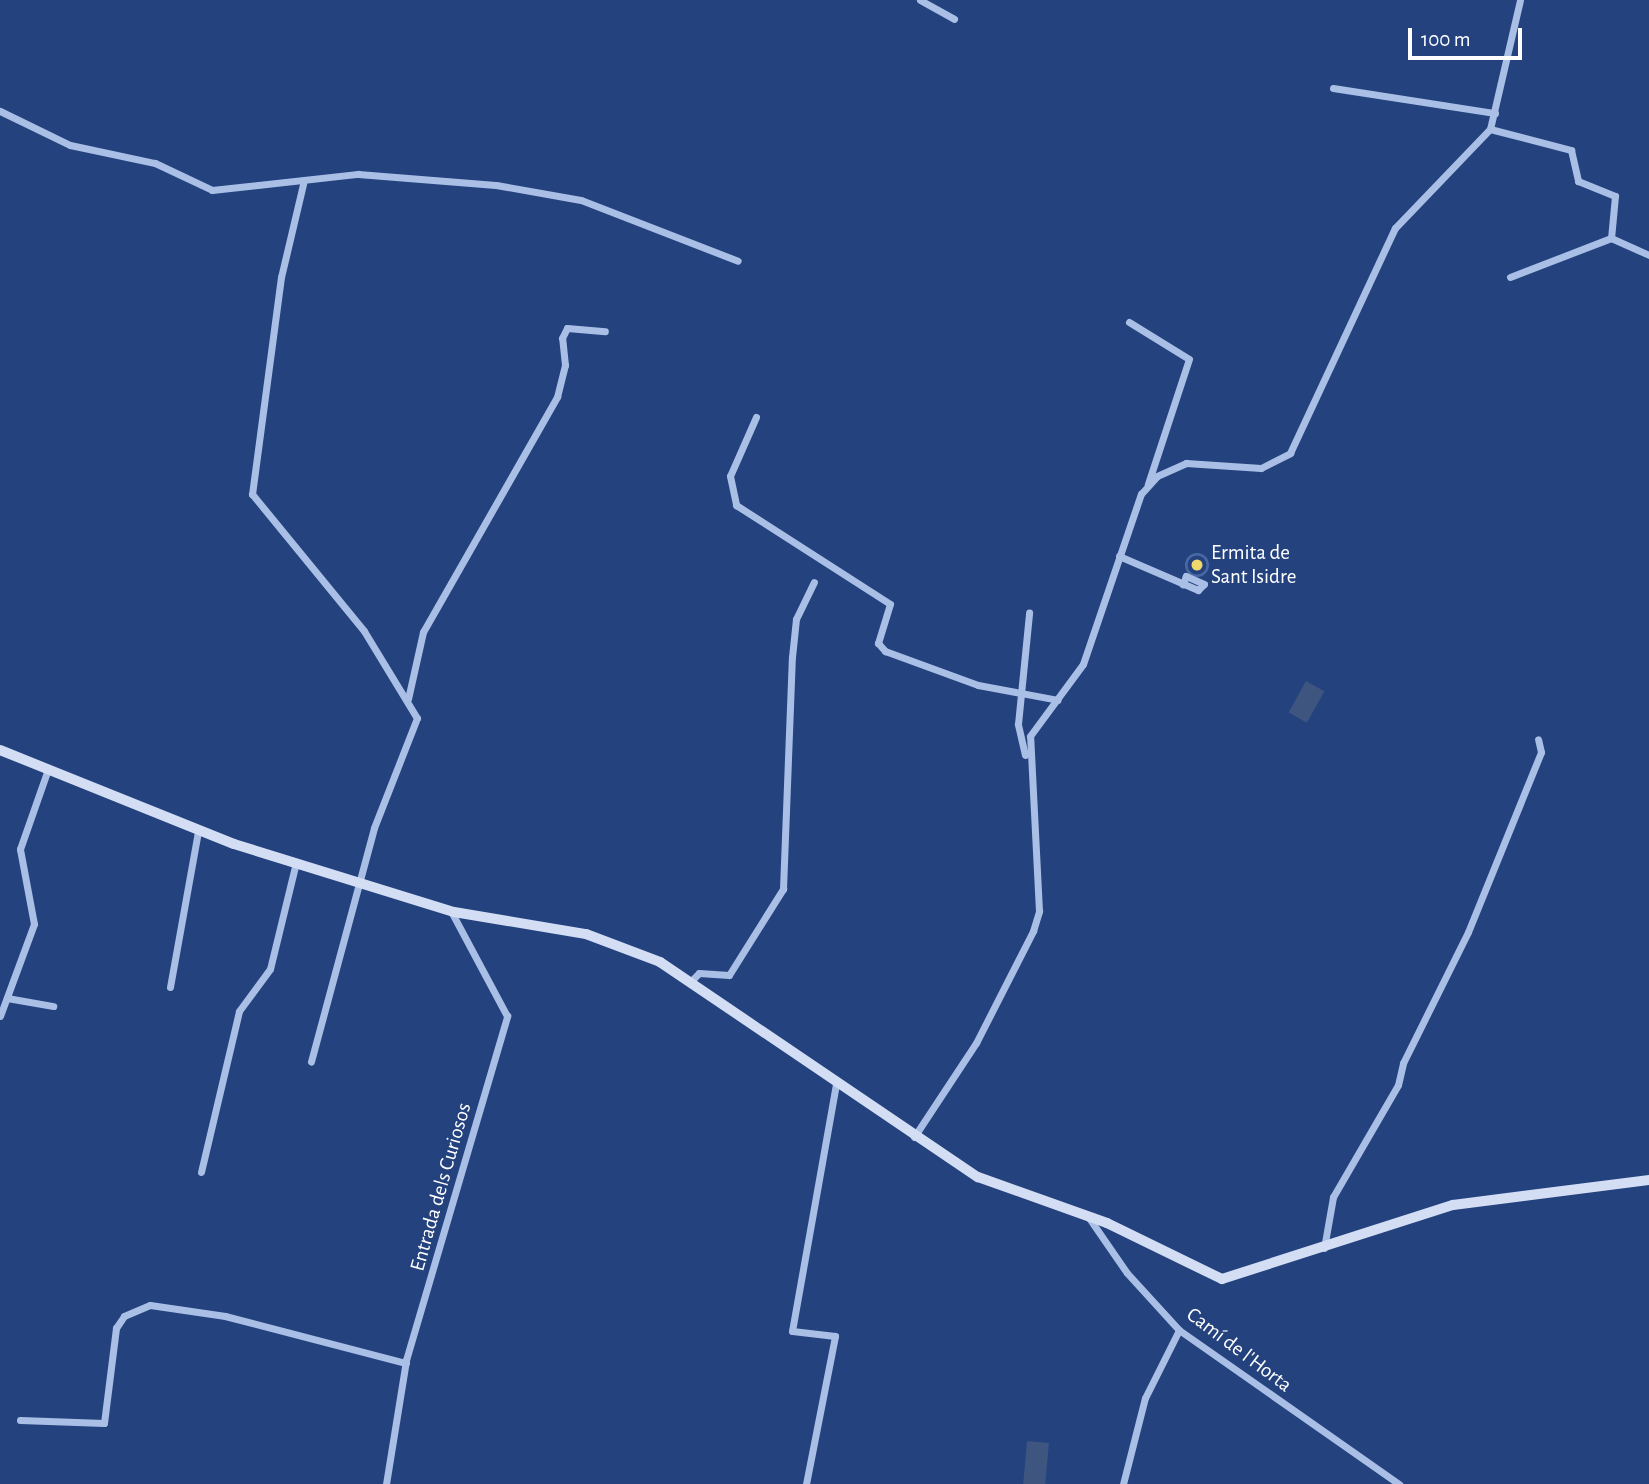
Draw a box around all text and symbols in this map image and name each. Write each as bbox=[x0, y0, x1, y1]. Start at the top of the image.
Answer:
scale bar bbox=[1411, 14, 1525, 58]
text: 100 m bbox=[1421, 29, 1471, 50]
place label: Ermita de Sant Isidre bbox=[1211, 540, 1296, 590]
marker: Ermita de Sant Isidre bbox=[1189, 557, 1205, 573]
street label: Entrada dels Curiosos bbox=[405, 1100, 477, 1274]
street label: Camí de l'Horta bbox=[1181, 1302, 1297, 1398]

